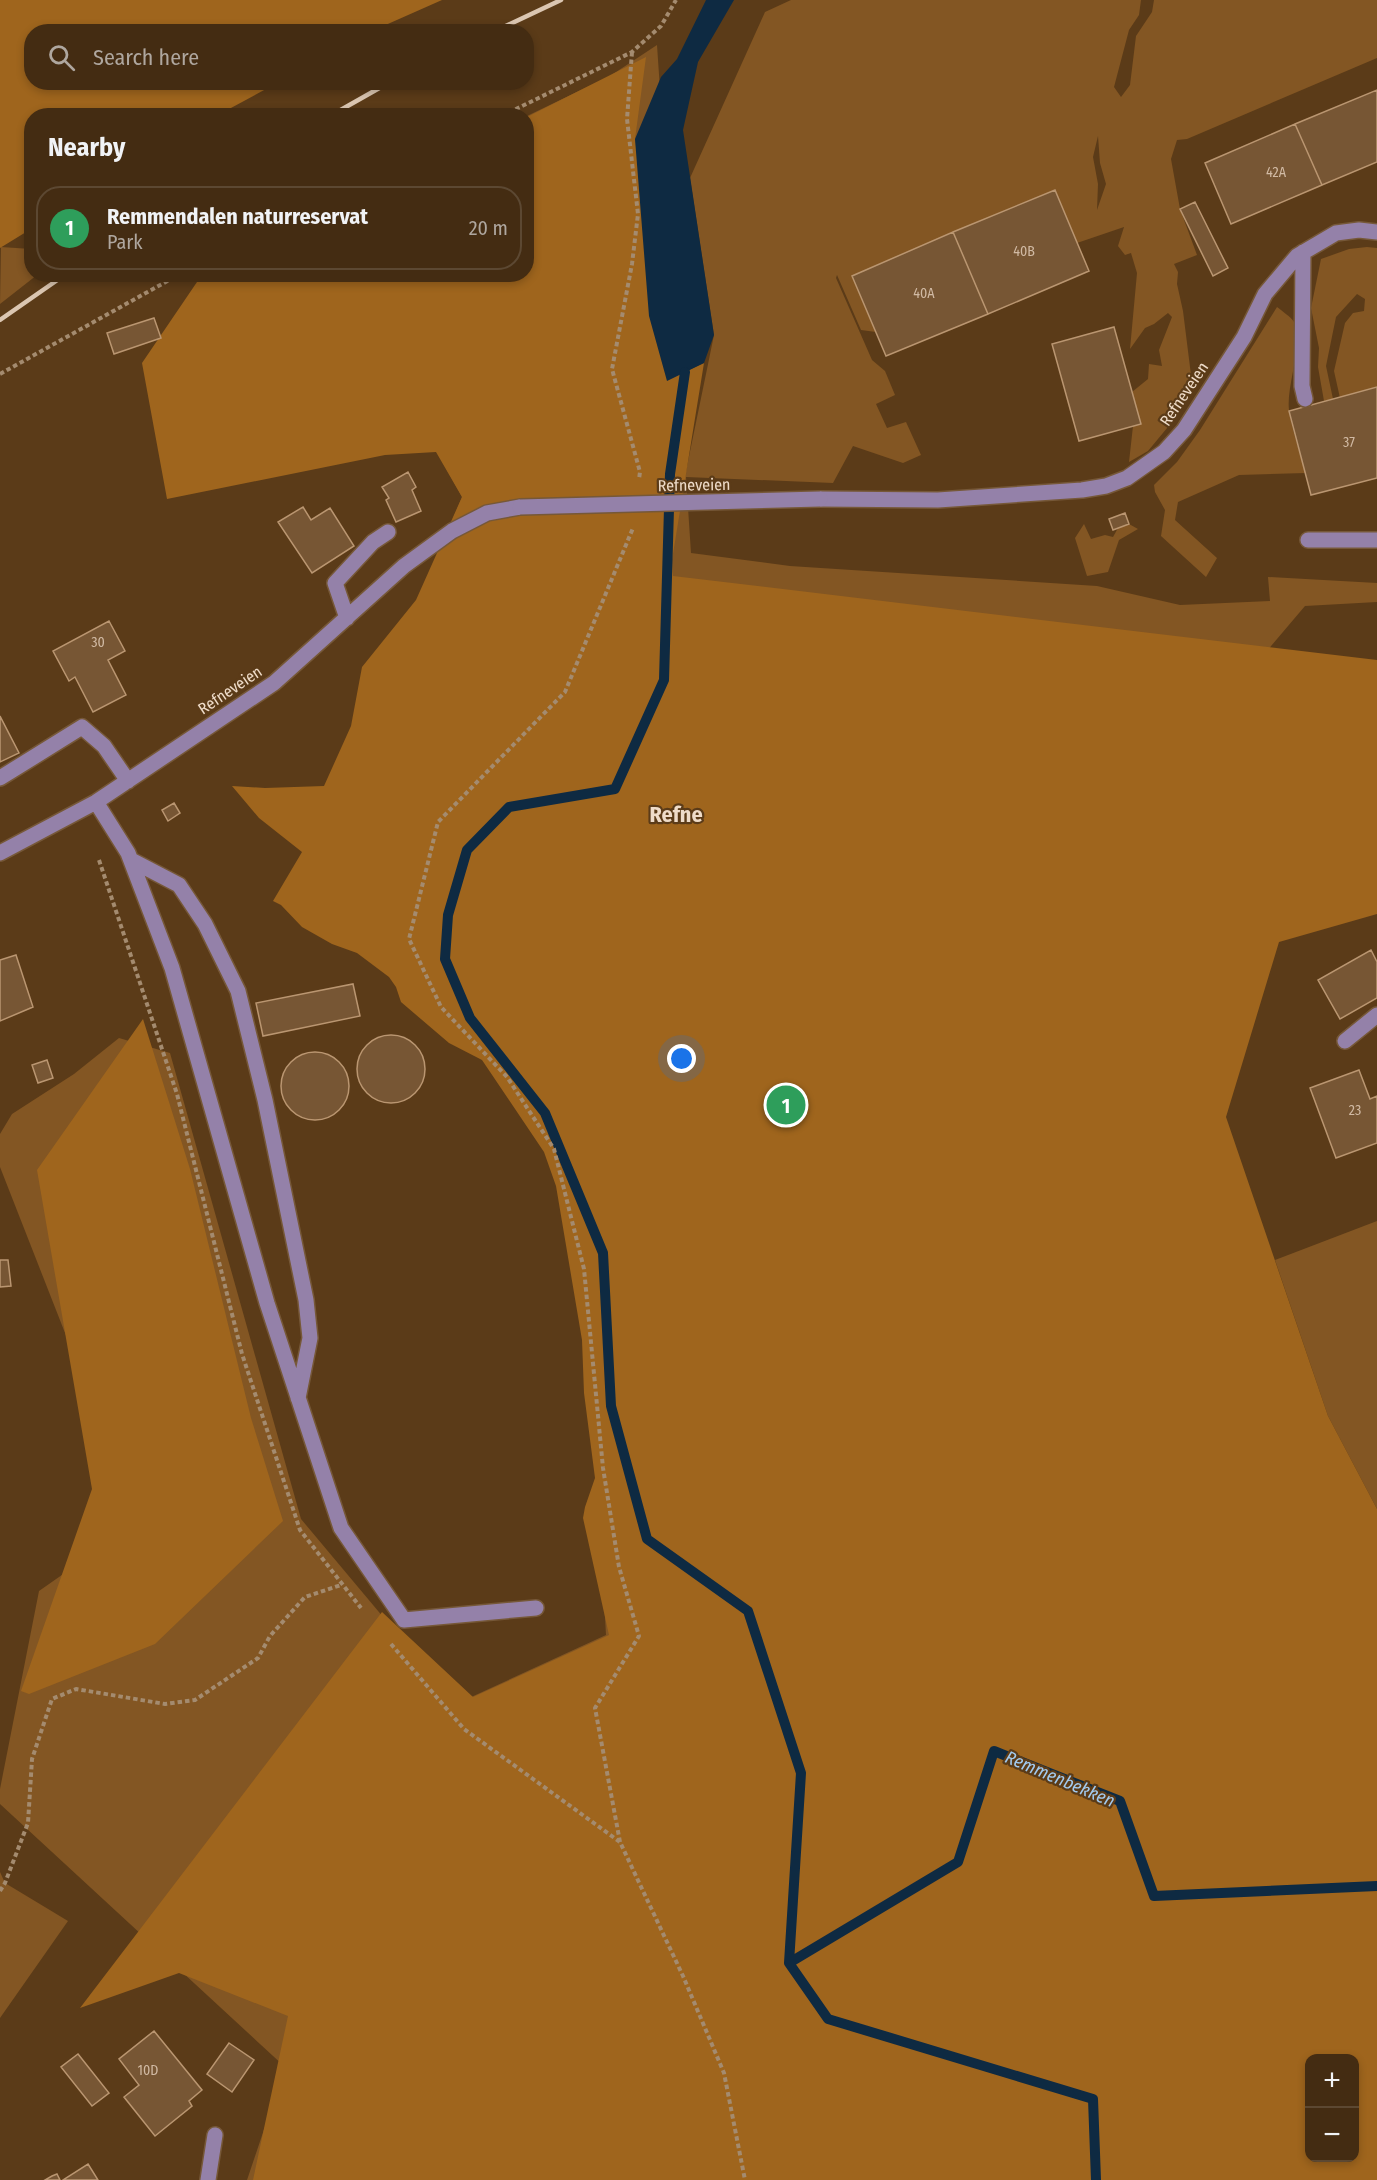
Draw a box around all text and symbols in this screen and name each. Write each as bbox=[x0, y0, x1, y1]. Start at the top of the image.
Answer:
search box bbox=[24, 24, 534, 90]
icon: search bbox=[45, 41, 78, 74]
text: Search here bbox=[93, 44, 199, 71]
text: Nearby bbox=[48, 132, 125, 163]
house number: 42A bbox=[1266, 164, 1287, 181]
text: Remmendalen naturreservat bbox=[107, 203, 368, 230]
text: 1 bbox=[65, 216, 74, 240]
text: 20 m bbox=[469, 216, 508, 240]
text: Park bbox=[107, 230, 143, 254]
house number: 40B bbox=[1013, 243, 1035, 260]
house number: 40A bbox=[913, 285, 935, 302]
street label: Refneveien bbox=[1156, 358, 1212, 430]
house number: 37 bbox=[1343, 434, 1355, 451]
street label: Refneveien bbox=[657, 475, 731, 495]
house number: 30 bbox=[91, 634, 105, 651]
street label: Refneveien bbox=[194, 662, 266, 718]
district label: Refne bbox=[649, 801, 703, 828]
your location bbox=[667, 1044, 696, 1073]
pin: 1 bbox=[766, 1082, 806, 1128]
house number: 23 bbox=[1349, 1102, 1361, 1119]
water label: Remmenbekken bbox=[1002, 1746, 1118, 1812]
map controls bbox=[1305, 2054, 1359, 2162]
button: + bbox=[1305, 2054, 1359, 2108]
house number: 10D bbox=[138, 2062, 158, 2079]
button: − bbox=[1305, 2108, 1359, 2162]

